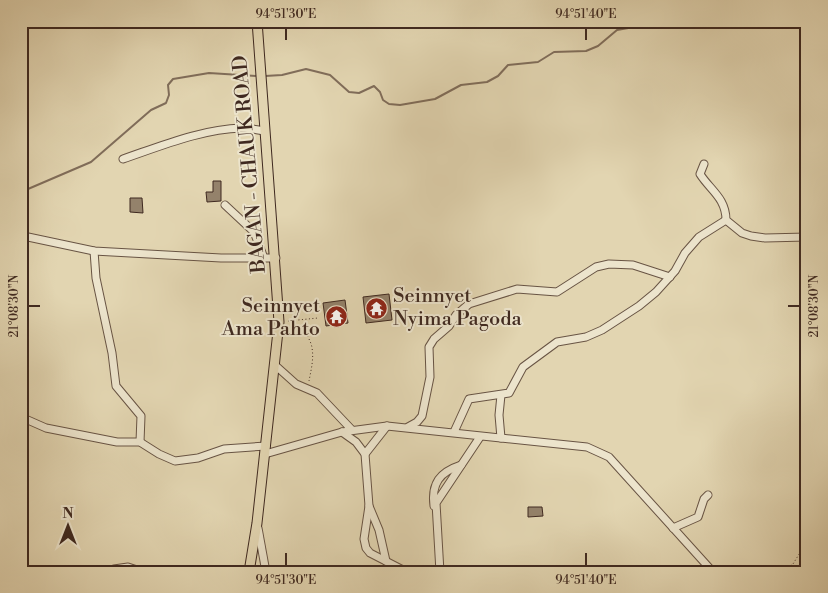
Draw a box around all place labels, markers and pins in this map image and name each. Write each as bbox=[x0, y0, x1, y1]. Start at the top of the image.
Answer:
place label: Seinnyet Nyima Pagoda bbox=[393, 284, 523, 332]
place label: Seinnyet Ama Pahto bbox=[221, 294, 320, 342]
temple icon: Seinnyet Nyima Pagoda bbox=[365, 296, 389, 320]
temple icon: Seinnyet Ama Pahto bbox=[324, 305, 348, 329]

